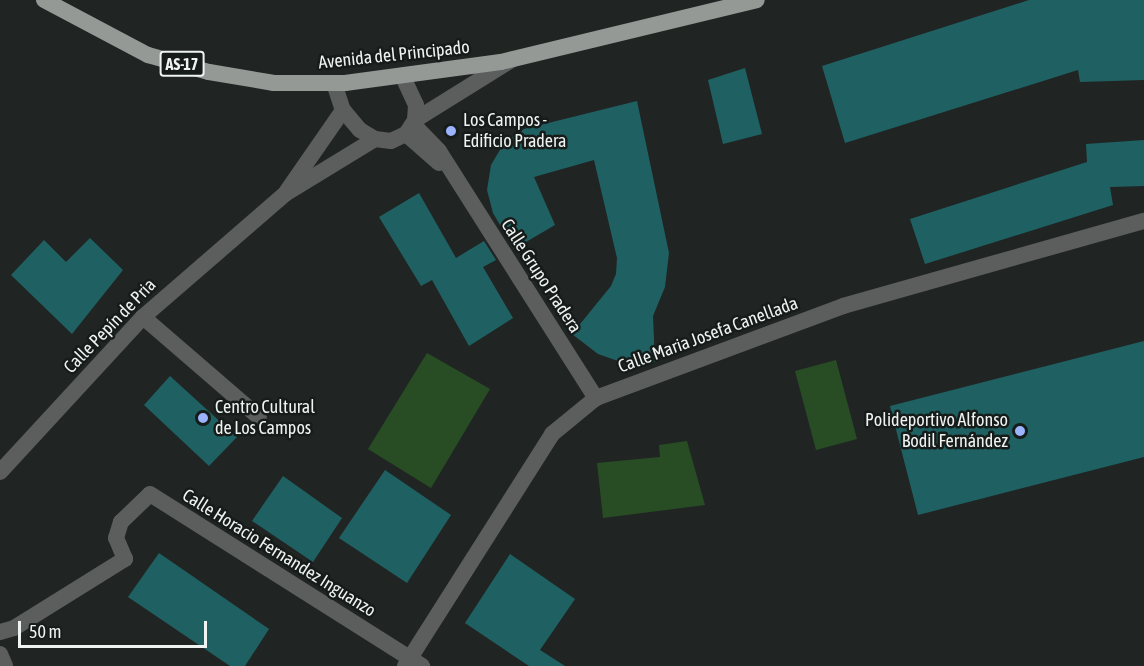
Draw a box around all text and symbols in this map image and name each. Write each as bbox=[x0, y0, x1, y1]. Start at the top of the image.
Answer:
street label: Avenida del Principado bbox=[317, 36, 471, 74]
road number: AS-17 bbox=[160, 51, 204, 77]
place label: Los Campos - Edificio Pradera bbox=[463, 110, 566, 152]
marker: Los Campos - Edificio Pradera bbox=[444, 124, 458, 138]
street label: Calle Grupo Pradera bbox=[496, 215, 586, 337]
street label: Calle Pepín de Pria bbox=[60, 274, 160, 378]
street label: Calle Maria Josefa Canellada bbox=[615, 292, 801, 378]
place label: Centro Cultural de Los Campos bbox=[215, 397, 315, 440]
place label: Polideportivo Alfonso Bodil Fernández bbox=[865, 410, 1008, 452]
marker: Centro Cultural de Los Campos bbox=[196, 411, 210, 425]
marker: Polideportivo Alfonso Bodil Fernández bbox=[1013, 424, 1027, 438]
street label: Calle Horacio Fernandez Inguanzo bbox=[178, 485, 380, 621]
scale bar bbox=[21, 609, 210, 647]
text: 50 m bbox=[29, 621, 61, 642]

